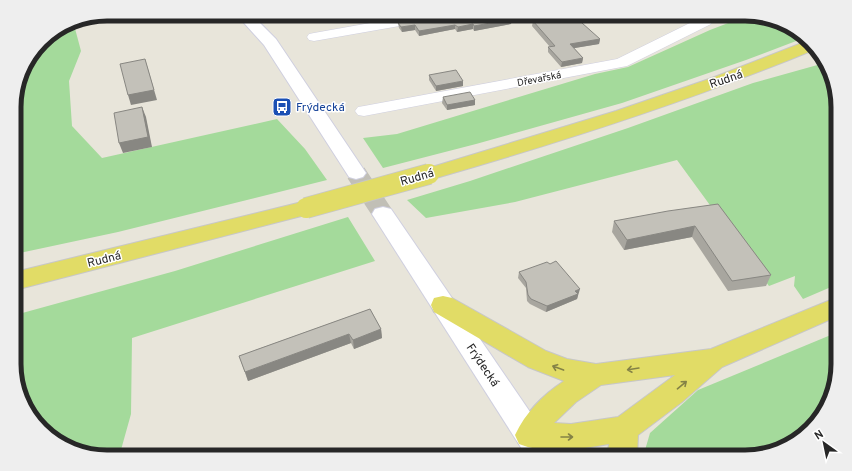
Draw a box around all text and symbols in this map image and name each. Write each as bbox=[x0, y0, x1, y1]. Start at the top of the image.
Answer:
street label: Rudná bbox=[707, 67, 745, 93]
street label: Dřevařská bbox=[516, 69, 563, 90]
bus stop icon: Frýdecká bbox=[271, 96, 293, 118]
place label: Frýdecká bbox=[296, 100, 345, 116]
street label: Rudná bbox=[399, 166, 436, 190]
street label: Rudná bbox=[86, 248, 123, 272]
street label: Frýdecká bbox=[462, 341, 502, 390]
one-way arrow bbox=[553, 363, 565, 371]
one-way arrow bbox=[626, 366, 639, 374]
one-way arrow bbox=[677, 380, 688, 389]
north arrow bbox=[804, 423, 844, 463]
text: N bbox=[812, 427, 826, 443]
one-way arrow bbox=[561, 433, 574, 441]

